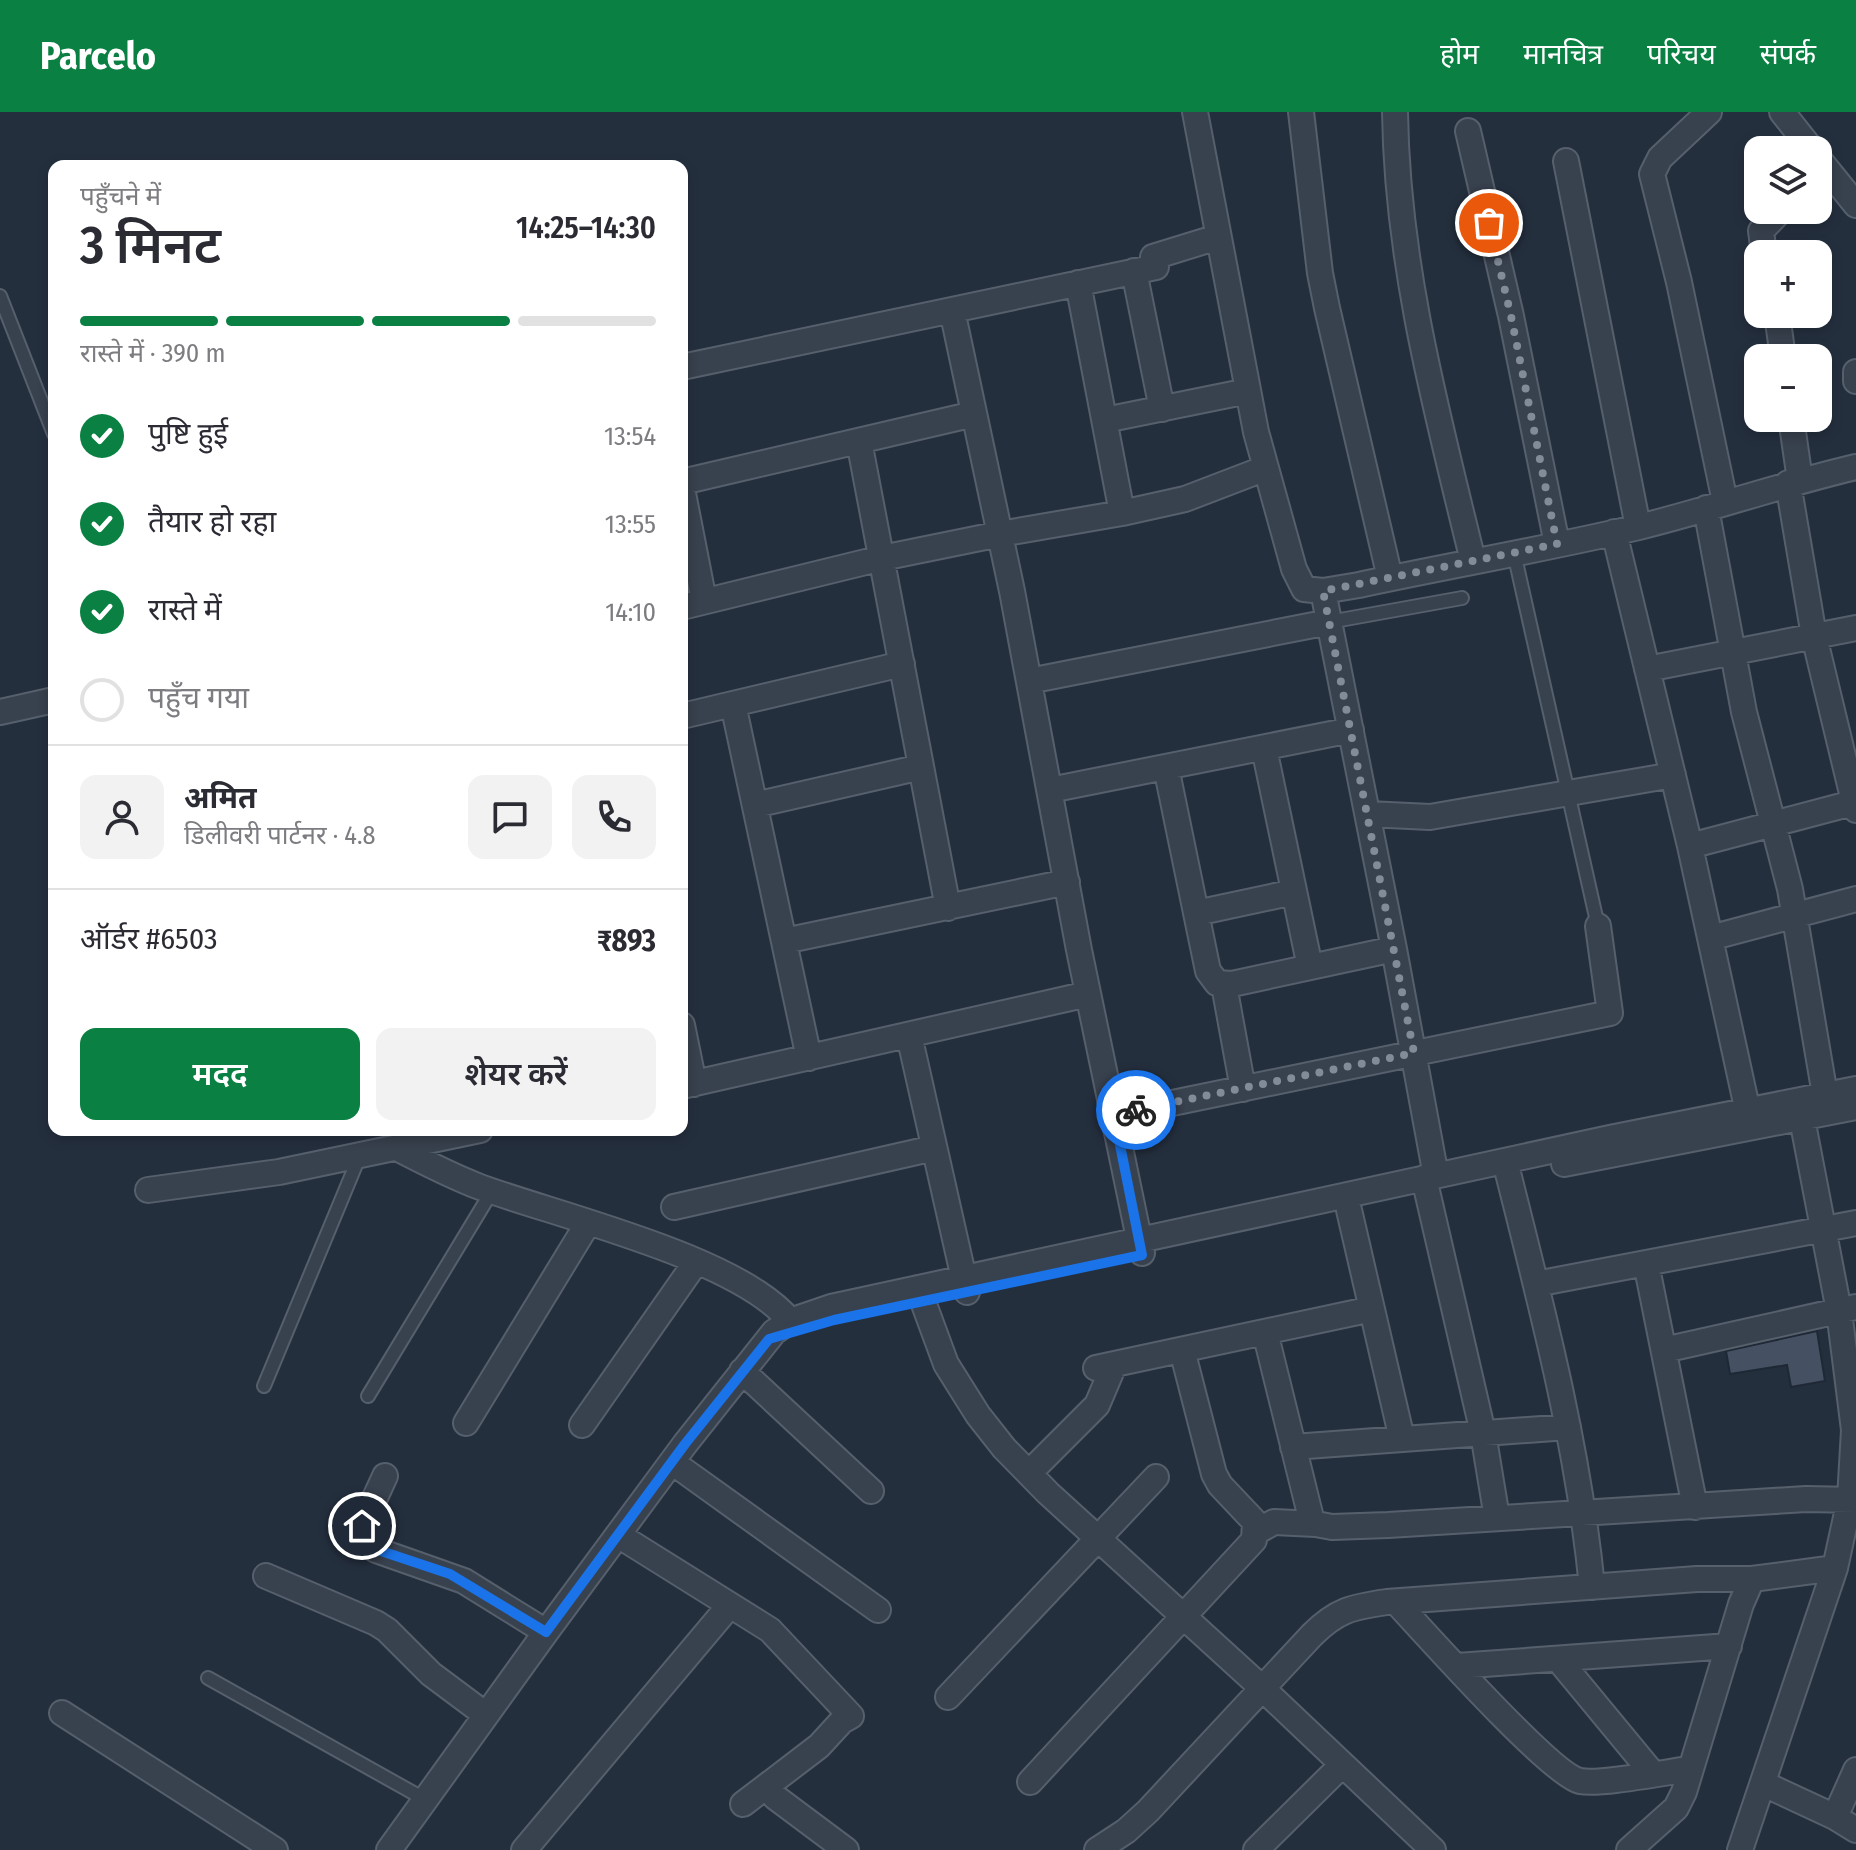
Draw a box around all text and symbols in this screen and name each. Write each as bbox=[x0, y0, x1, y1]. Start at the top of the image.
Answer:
text: Parcelo bbox=[40, 33, 156, 79]
text: होम bbox=[1440, 38, 1479, 71]
text: मानचित्र bbox=[1523, 38, 1603, 71]
text: परिचय bbox=[1647, 38, 1716, 71]
text: संपर्क bbox=[1760, 38, 1816, 71]
map controls bbox=[1744, 136, 1832, 432]
button: layers bbox=[1744, 136, 1832, 224]
text: पहुँचने में bbox=[80, 181, 161, 212]
pin bbox=[1455, 189, 1523, 257]
icon: bag bbox=[1467, 201, 1511, 245]
text: 14:25–14:30 bbox=[516, 210, 656, 246]
text: 3 मिनट bbox=[80, 214, 221, 277]
button: + bbox=[1744, 240, 1832, 328]
text: रास्ते में · 390 m bbox=[80, 338, 225, 369]
button: − bbox=[1744, 344, 1832, 432]
icon: check bbox=[80, 414, 124, 458]
text: पुष्टि हुई bbox=[148, 416, 228, 452]
text: 13:54 bbox=[604, 421, 656, 452]
icon: check bbox=[80, 502, 124, 546]
text: तैयार हो रहा bbox=[148, 504, 276, 540]
text: 13:55 bbox=[605, 509, 656, 540]
icon: check bbox=[80, 590, 124, 634]
text: रास्ते में bbox=[148, 592, 222, 628]
text: 14:10 bbox=[605, 597, 656, 628]
text: पहुँच गया bbox=[148, 680, 249, 716]
button: person bbox=[80, 775, 164, 859]
button: chat bbox=[468, 775, 552, 859]
button: phone bbox=[572, 775, 656, 859]
text: अमित bbox=[184, 780, 257, 816]
text: डिलीवरी पार्टनर · 4.8 bbox=[184, 820, 375, 851]
text: ऑर्डर #6503 bbox=[80, 921, 218, 957]
text: ₹893 bbox=[597, 923, 656, 959]
button: मदद bbox=[80, 1028, 360, 1120]
button: शेयर करें bbox=[376, 1028, 656, 1120]
courier bbox=[1096, 1070, 1176, 1150]
icon: bike bbox=[1114, 1088, 1158, 1132]
pin bbox=[328, 1492, 396, 1560]
icon: home bbox=[340, 1504, 384, 1548]

